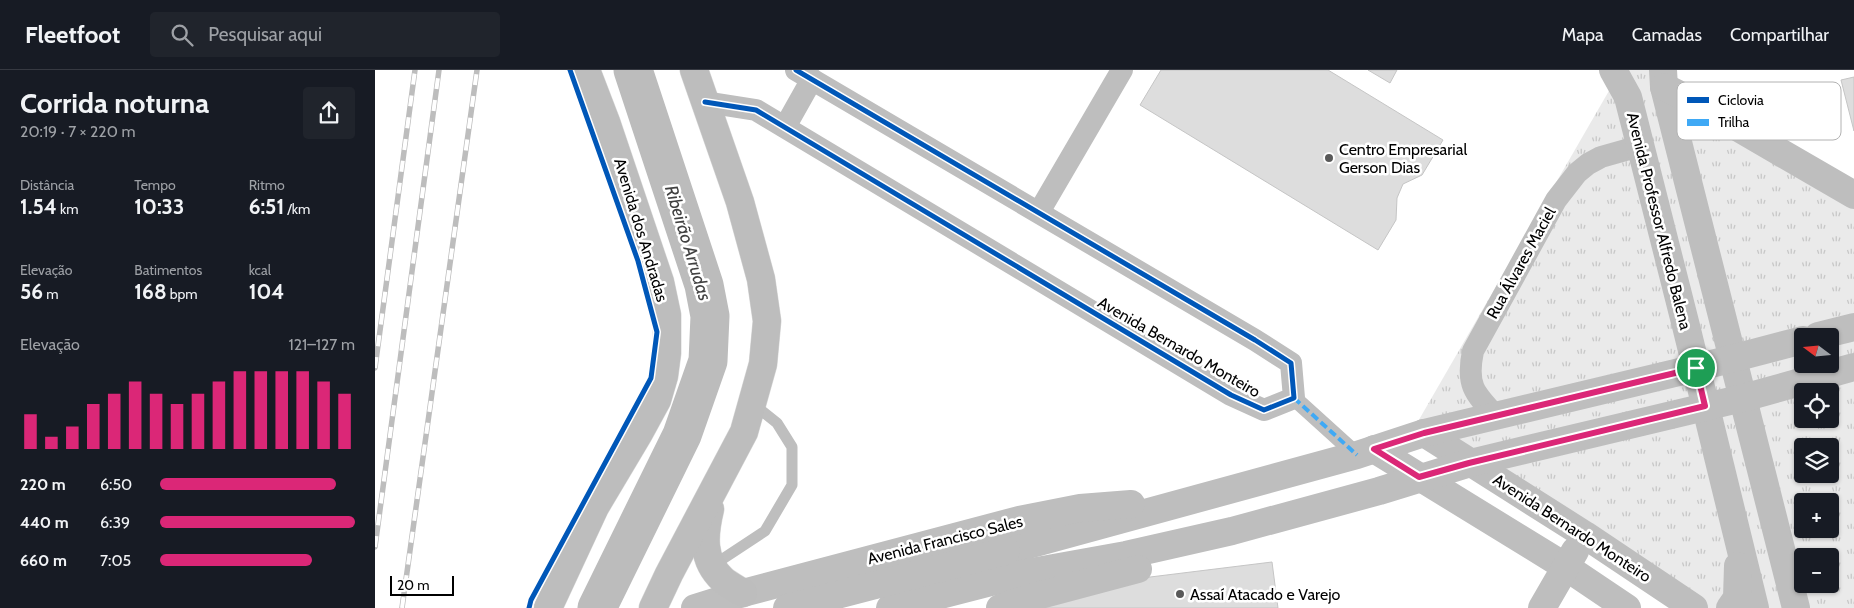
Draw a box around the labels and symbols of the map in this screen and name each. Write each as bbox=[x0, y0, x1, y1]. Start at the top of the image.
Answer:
legend bbox=[1677, 82, 1841, 140]
text: Ciclovia bbox=[1718, 91, 1764, 109]
street label: Avenida Professor Alfredo Balena bbox=[1623, 110, 1695, 332]
text: Trilha bbox=[1718, 113, 1750, 131]
place label: Centro Empresarial Gerson Dias bbox=[1339, 140, 1467, 177]
marker: Centro Empresarial Gerson Dias bbox=[1323, 152, 1335, 164]
street label: Avenida dos Andradas bbox=[610, 156, 672, 304]
water label: Ribeirão Arrudas bbox=[660, 183, 716, 303]
street label: Rua Álvares Maciel bbox=[1483, 204, 1560, 322]
street label: Avenida Bernardo Monteiro bbox=[1094, 293, 1264, 401]
north arrow bbox=[1794, 328, 1839, 372]
pin bbox=[1675, 347, 1717, 389]
street label: Avenida Bernardo Monteiro bbox=[1490, 470, 1655, 586]
street label: Avenida Francisco Sales bbox=[865, 511, 1025, 568]
scale bar bbox=[390, 573, 454, 596]
place label: Assaí Atacado e Varejo bbox=[1190, 585, 1341, 604]
marker: Assaí Atacado e Varejo bbox=[1174, 588, 1186, 600]

